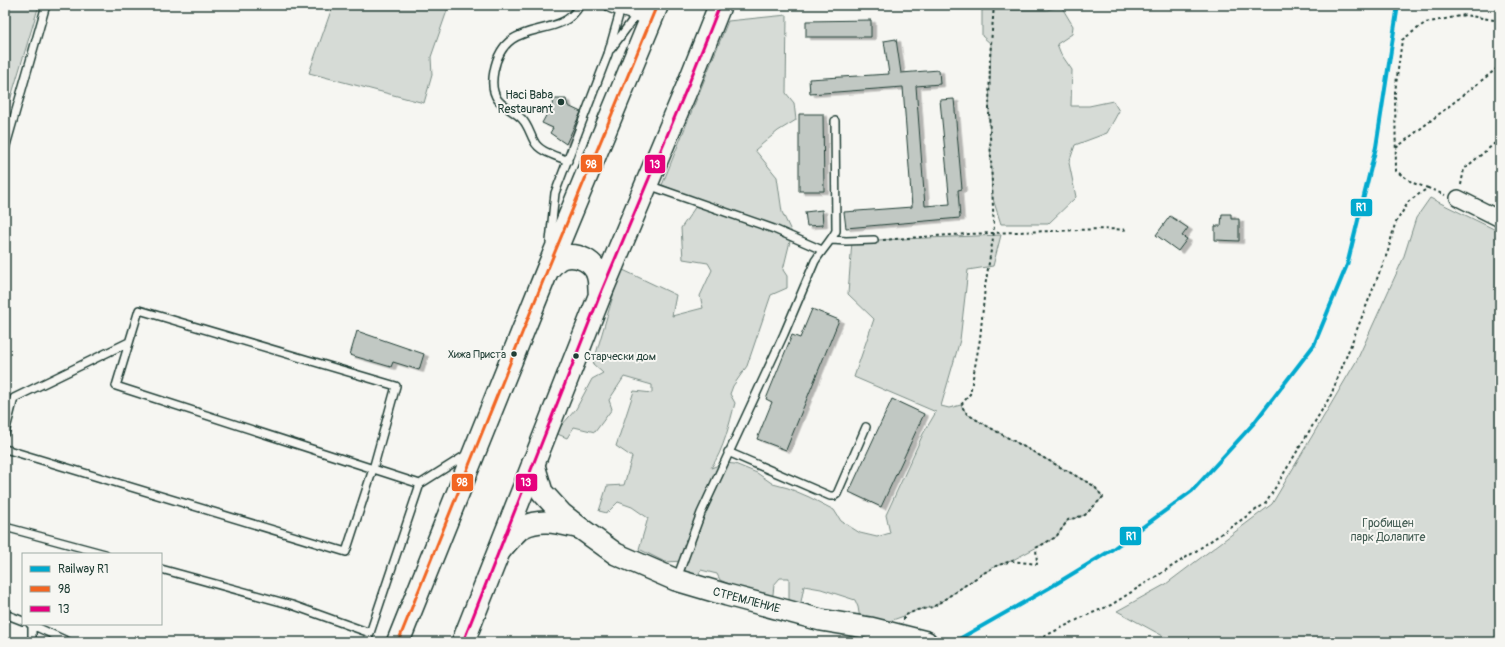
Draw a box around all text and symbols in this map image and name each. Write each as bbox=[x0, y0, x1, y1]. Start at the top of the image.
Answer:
place label: Haci Baba Restaurant bbox=[498, 88, 553, 117]
marker: Haci Baba Restaurant bbox=[556, 97, 566, 107]
line badge: 98 bbox=[580, 154, 603, 173]
line badge: 13 bbox=[644, 154, 666, 174]
text: 98 bbox=[585, 158, 597, 171]
text: 13 bbox=[650, 158, 660, 171]
line badge: R1 bbox=[1350, 198, 1373, 217]
text: R1 bbox=[1356, 201, 1366, 214]
place label: Хижа Приста bbox=[448, 348, 506, 361]
marker: Хижа Приста bbox=[509, 349, 519, 359]
place label: Старчески дом bbox=[584, 350, 656, 363]
marker: Старчески дом bbox=[571, 351, 581, 361]
line badge: 98 bbox=[451, 473, 474, 492]
line badge: 13 bbox=[515, 473, 538, 492]
text: 98 bbox=[456, 476, 468, 489]
text: 13 bbox=[521, 476, 531, 489]
park label: Гробищен парк Долапите bbox=[1350, 516, 1426, 545]
line badge: R1 bbox=[1119, 526, 1142, 546]
text: R1 bbox=[1126, 530, 1136, 543]
legend bbox=[22, 553, 162, 625]
text: Railway R1 bbox=[58, 562, 109, 577]
text: 98 bbox=[58, 582, 70, 597]
street label: СТРЕМЛЕНИЕ bbox=[711, 584, 782, 617]
text: 13 bbox=[58, 602, 70, 617]

